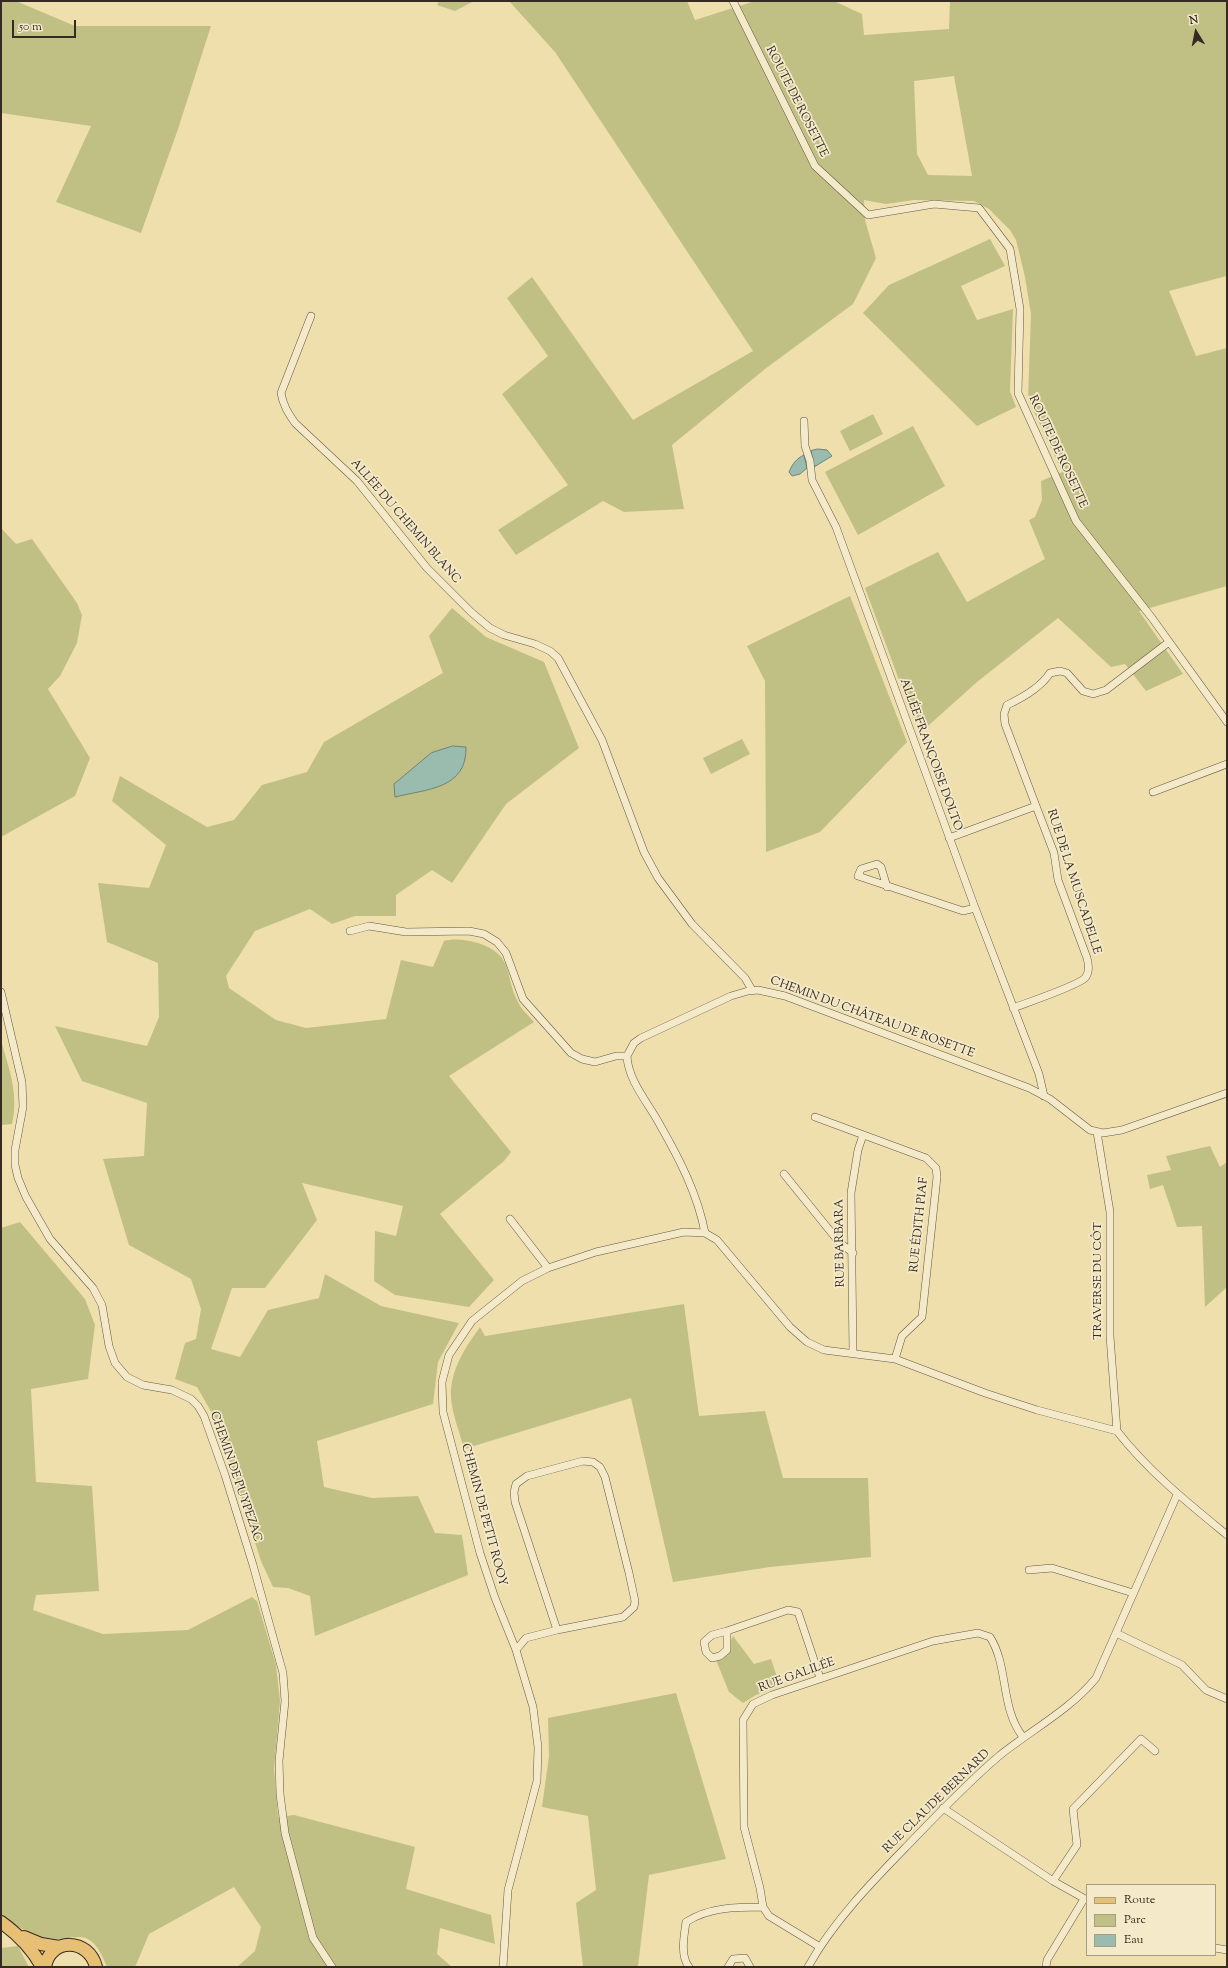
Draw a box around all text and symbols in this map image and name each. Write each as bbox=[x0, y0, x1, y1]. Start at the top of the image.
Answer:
scale bar bbox=[14, 12, 78, 38]
north arrow bbox=[1176, 12, 1216, 52]
text: N bbox=[1188, 12, 1200, 29]
text: 50 m bbox=[19, 18, 42, 36]
street label: ROUTE DE ROSETTE bbox=[762, 44, 830, 160]
street label: ROUTE DE ROSETTE bbox=[1025, 393, 1089, 511]
street label: ALLÉE DU CHEMIN BLANC bbox=[347, 457, 463, 587]
street label: ALLÉE FRANÇOISE DOLTO bbox=[896, 677, 964, 833]
street label: RUE DE LA MUSCADELLE bbox=[1043, 808, 1103, 956]
street label: CHEMIN DU CHÂTEAU DE ROSETTE bbox=[768, 974, 976, 1062]
street label: RUE ÉDITH PIAF bbox=[908, 1177, 932, 1273]
street label: RUE BARBARA bbox=[833, 1199, 849, 1287]
street label: TRAVERSE DU CÔT bbox=[1092, 1222, 1106, 1340]
street label: CHEMIN DE PUYPEZAC bbox=[206, 1410, 264, 1544]
street label: CHEMIN DE PETIT ROOY bbox=[457, 1442, 509, 1588]
street label: RUE GALILÉE bbox=[757, 1656, 837, 1696]
street label: RUE CLAUDE BERNARD bbox=[880, 1747, 994, 1857]
legend bbox=[1086, 1884, 1216, 1956]
text: Route bbox=[1124, 1891, 1155, 1909]
text: Parc bbox=[1124, 1911, 1146, 1929]
text: Eau bbox=[1124, 1931, 1144, 1949]

